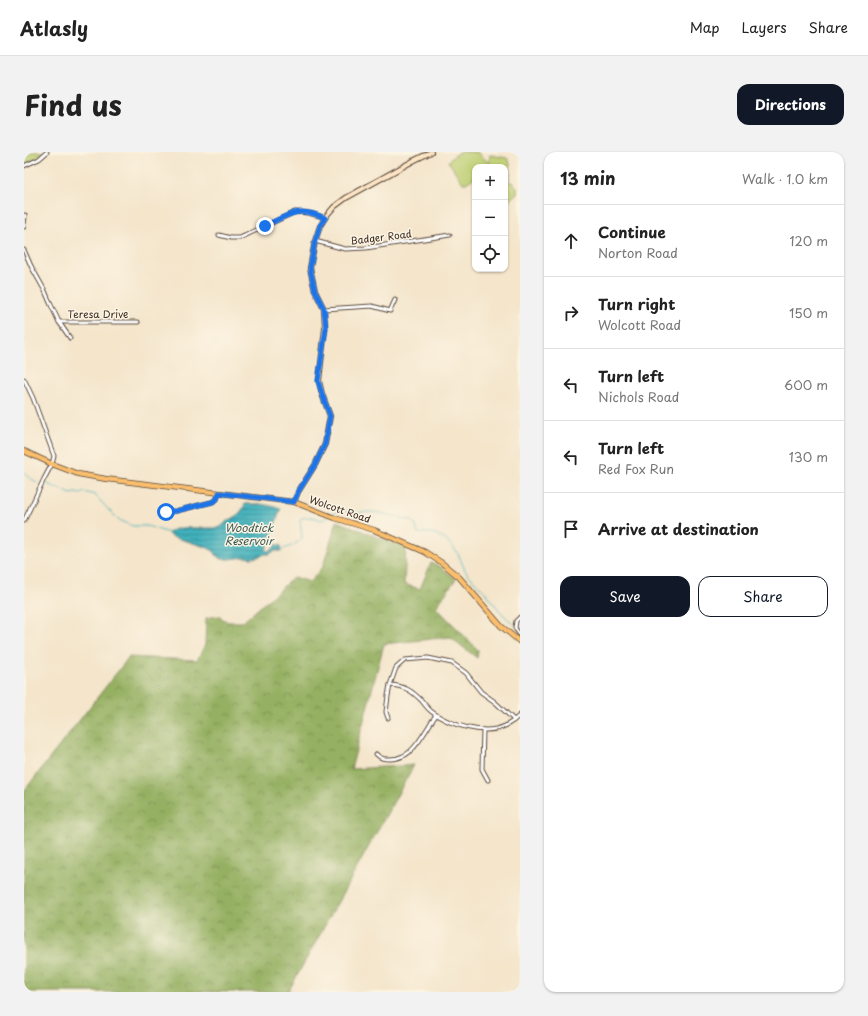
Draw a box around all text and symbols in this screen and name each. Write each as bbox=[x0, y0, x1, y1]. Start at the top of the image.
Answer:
text: Atlasly bbox=[20, 14, 88, 42]
text: Map bbox=[690, 17, 720, 38]
text: Layers bbox=[742, 17, 787, 38]
text: Share bbox=[809, 17, 848, 38]
text: Find us bbox=[24, 83, 122, 126]
button: Directions bbox=[737, 84, 844, 125]
map controls bbox=[472, 164, 508, 272]
button: + bbox=[472, 164, 508, 200]
text: 13 min bbox=[560, 165, 615, 191]
text: Walk · 1.0 km bbox=[742, 169, 828, 188]
button: − bbox=[472, 200, 508, 236]
route end bbox=[256, 217, 274, 235]
text: Continue bbox=[598, 220, 666, 243]
street label: Badger Road bbox=[349, 225, 413, 248]
icon: ahead bbox=[560, 230, 582, 252]
text: 120 m bbox=[789, 231, 828, 250]
button: locate bbox=[472, 236, 508, 272]
text: Norton Road bbox=[598, 243, 678, 262]
text: Turn right bbox=[598, 292, 675, 315]
icon: right bbox=[560, 302, 582, 324]
text: 150 m bbox=[789, 303, 828, 322]
street label: Teresa Drive bbox=[68, 306, 128, 321]
text: Wolcott Road bbox=[598, 315, 681, 334]
text: Turn left bbox=[598, 364, 664, 387]
icon: left bbox=[560, 374, 582, 396]
text: 600 m bbox=[784, 375, 828, 394]
text: Nichols Road bbox=[598, 387, 679, 406]
text: Turn left bbox=[598, 436, 664, 459]
icon: left bbox=[560, 446, 582, 468]
text: 130 m bbox=[789, 447, 828, 466]
text: Red Fox Run bbox=[598, 459, 674, 478]
street label: Wolcott Road bbox=[308, 491, 373, 526]
route start bbox=[157, 503, 175, 521]
text: Arrive at destination bbox=[598, 517, 759, 540]
icon: arrive bbox=[560, 518, 582, 540]
water label: Woodtick Reservoir bbox=[225, 519, 275, 549]
button: Save bbox=[560, 576, 690, 617]
button: Share bbox=[698, 576, 828, 617]

